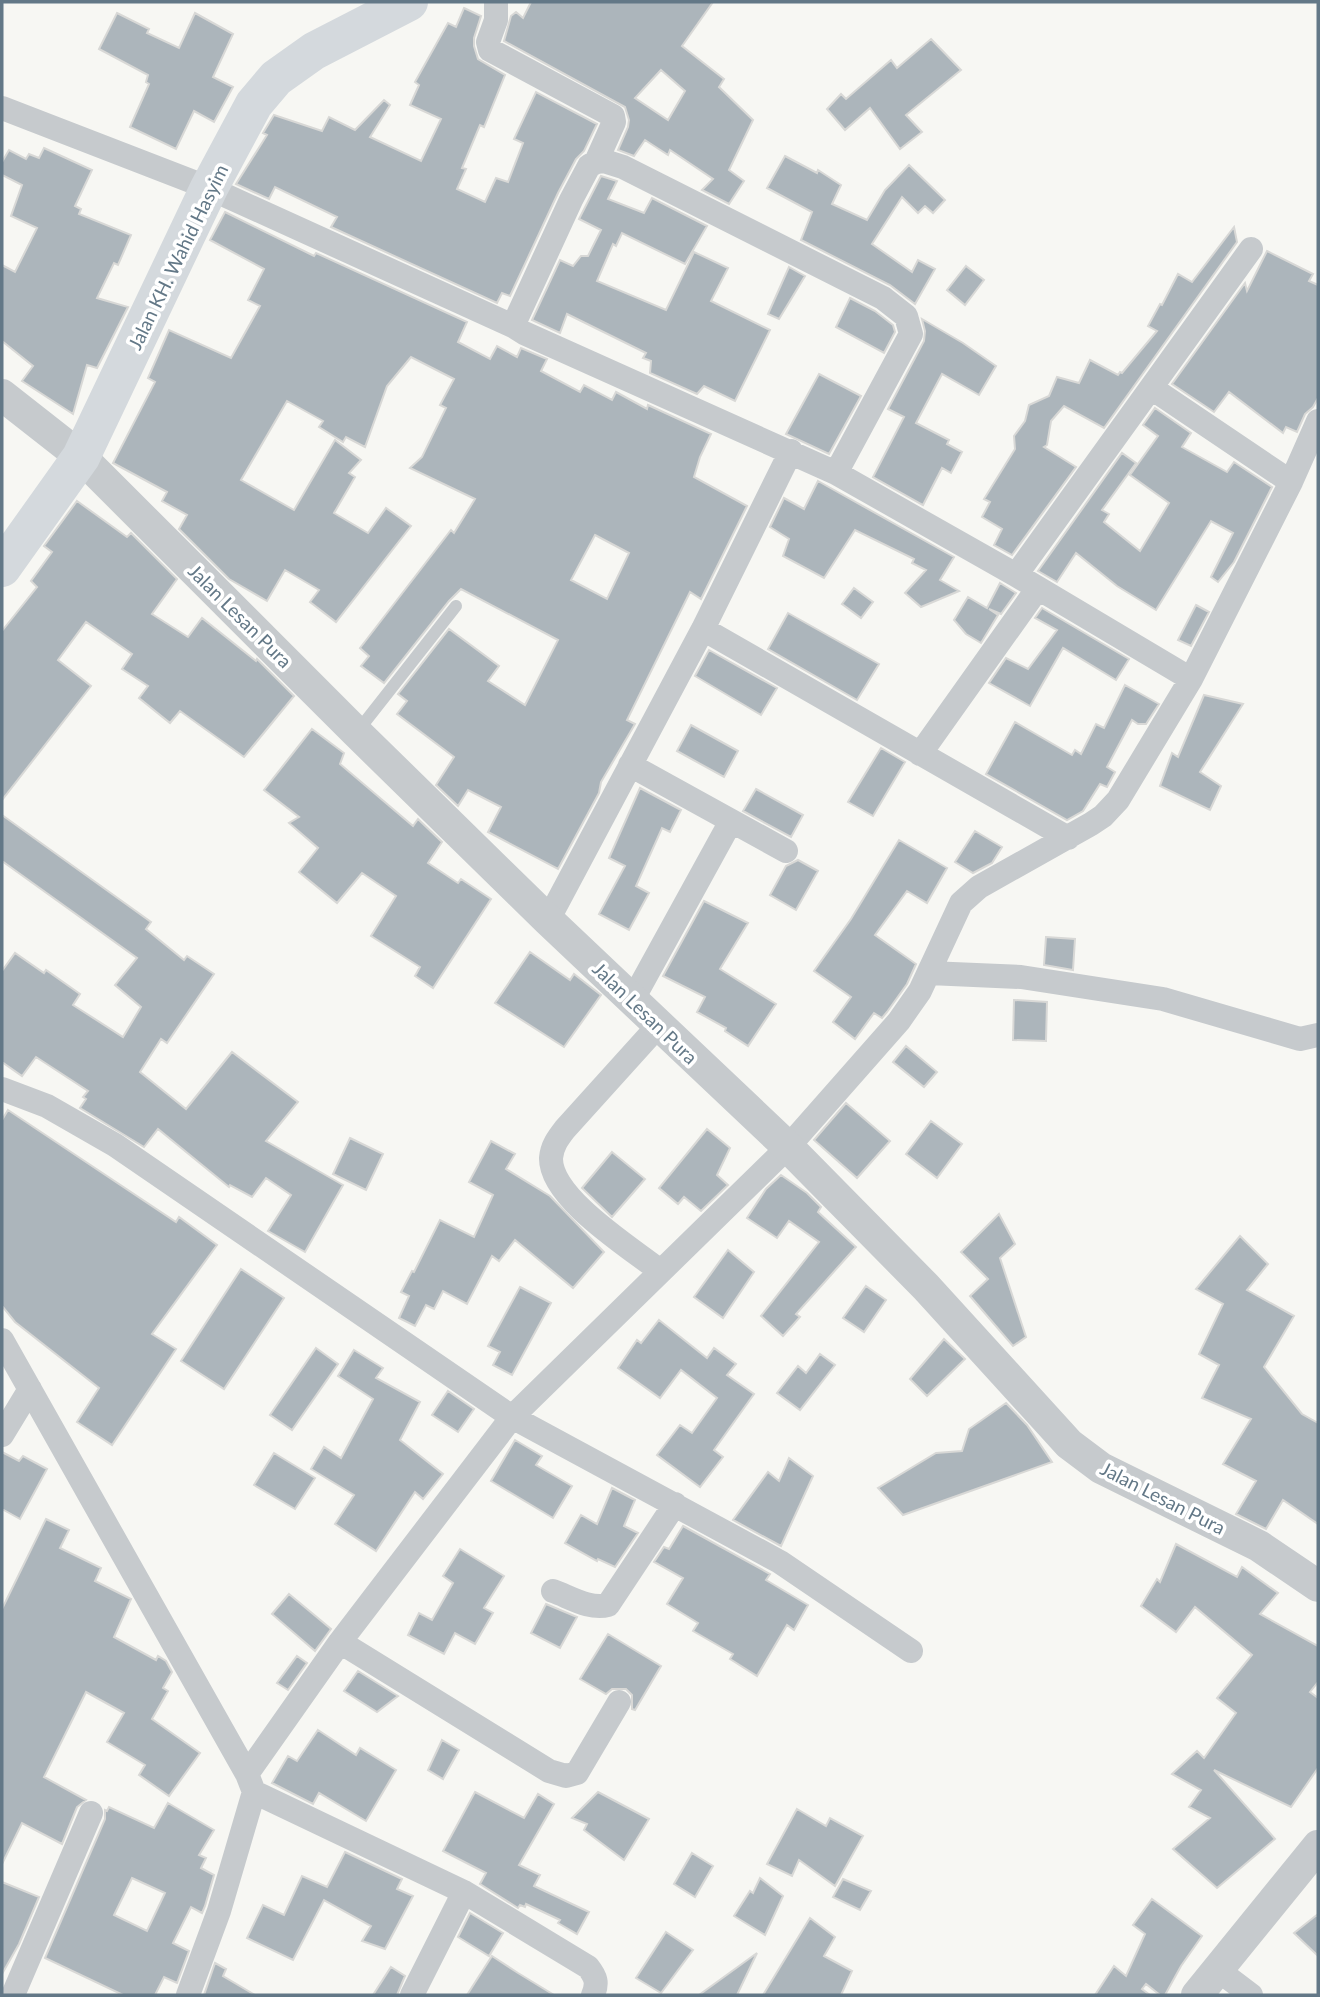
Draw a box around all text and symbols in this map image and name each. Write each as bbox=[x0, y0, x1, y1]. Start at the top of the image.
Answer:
street label: Jalan KH. Wahid Hasyim bbox=[123, 160, 232, 353]
street label: Jalan Lesan Pura bbox=[184, 559, 297, 672]
street label: Jalan Lesan Pura bbox=[588, 957, 703, 1068]
street label: Jalan Lesan Pura bbox=[1097, 1456, 1229, 1539]

